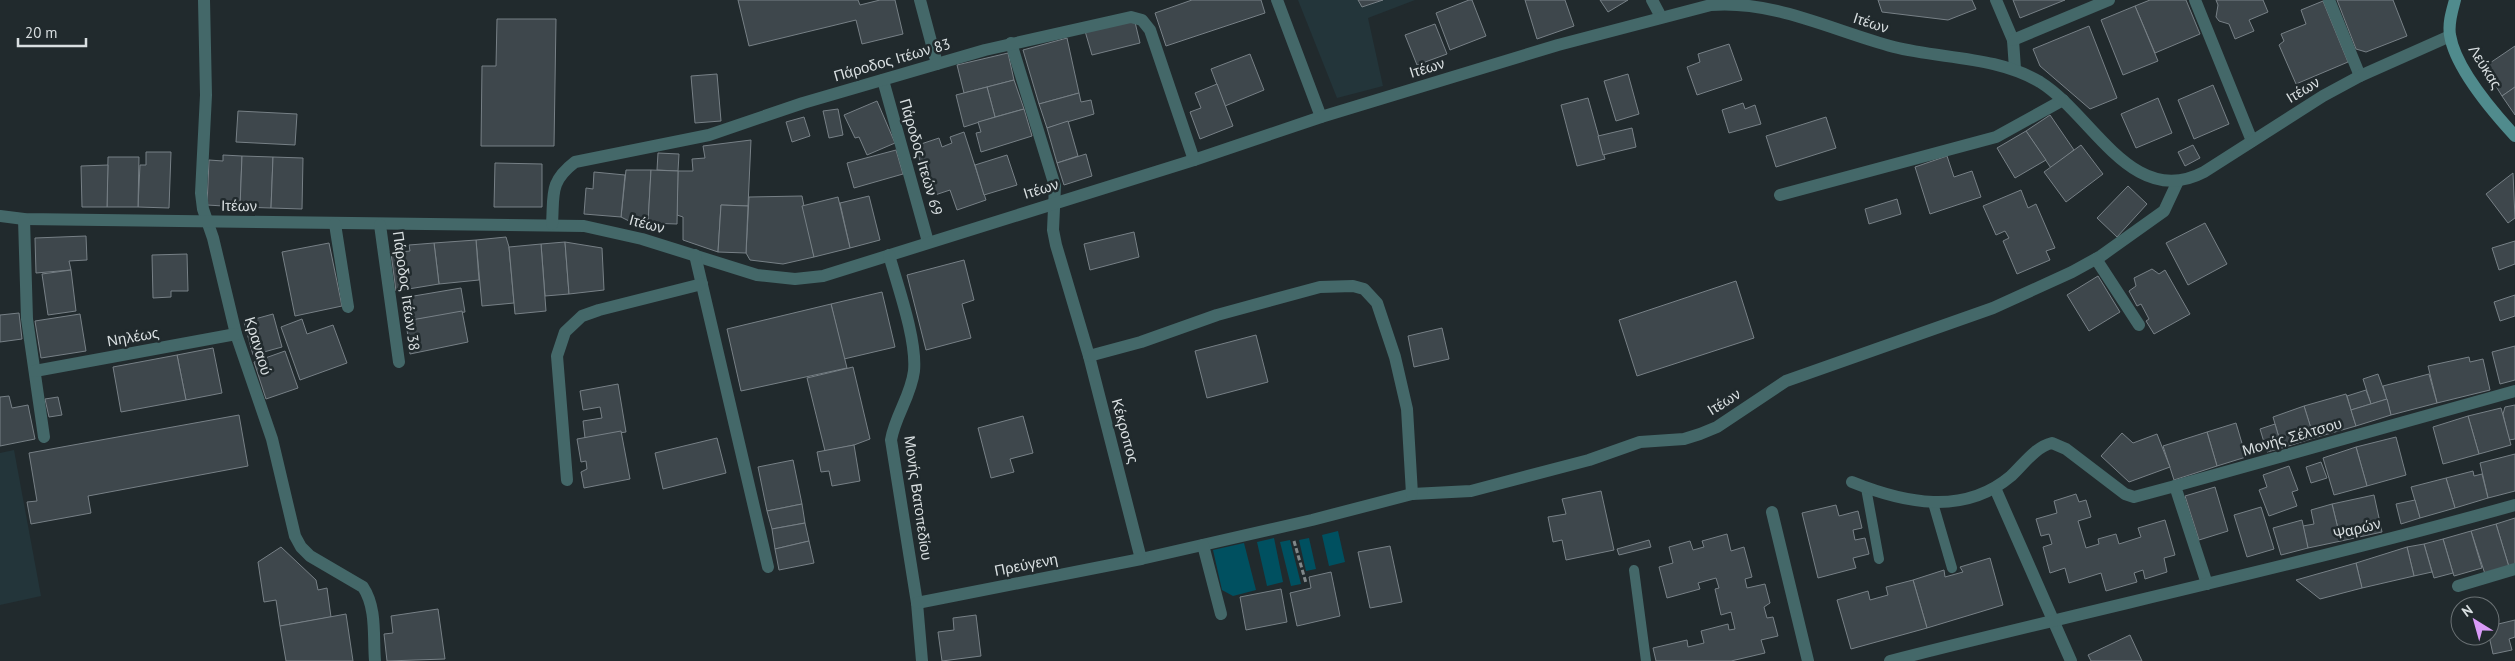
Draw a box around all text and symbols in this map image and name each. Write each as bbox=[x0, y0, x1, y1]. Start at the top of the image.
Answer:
street label: Ιτέων bbox=[1851, 8, 1891, 37]
scale bar bbox=[18, 15, 85, 47]
text: 20 m bbox=[25, 23, 58, 42]
street label: Πάροδος Ιτέων 83 bbox=[831, 34, 952, 85]
street label: Λεύκας bbox=[2465, 41, 2506, 92]
street label: Ιτέων bbox=[1407, 53, 1447, 82]
street label: Ιτέων bbox=[2282, 72, 2323, 107]
street label: Πάροδος Ιτεών 69 bbox=[896, 96, 947, 217]
street label: Ιτέων bbox=[1021, 174, 1061, 203]
street label: Ιτέων bbox=[221, 196, 257, 215]
street label: Ιτέων bbox=[627, 210, 667, 237]
street label: Πάροδος Ιτέων 38 bbox=[389, 230, 424, 352]
street label: Κραναού bbox=[241, 314, 276, 377]
street label: Νηλέως bbox=[106, 323, 160, 350]
street label: Ιτέων bbox=[1703, 384, 1744, 419]
street label: Κέκροπος bbox=[1108, 396, 1143, 465]
street label: Μονής Σέλτσου bbox=[2240, 413, 2344, 460]
street label: Μονής Βατοπεδίου bbox=[900, 434, 937, 561]
street label: Ψαρών bbox=[2331, 513, 2383, 544]
street label: Πρεύγενη bbox=[993, 549, 1059, 580]
north arrow bbox=[2450, 596, 2500, 646]
text: N bbox=[2458, 601, 2476, 621]

